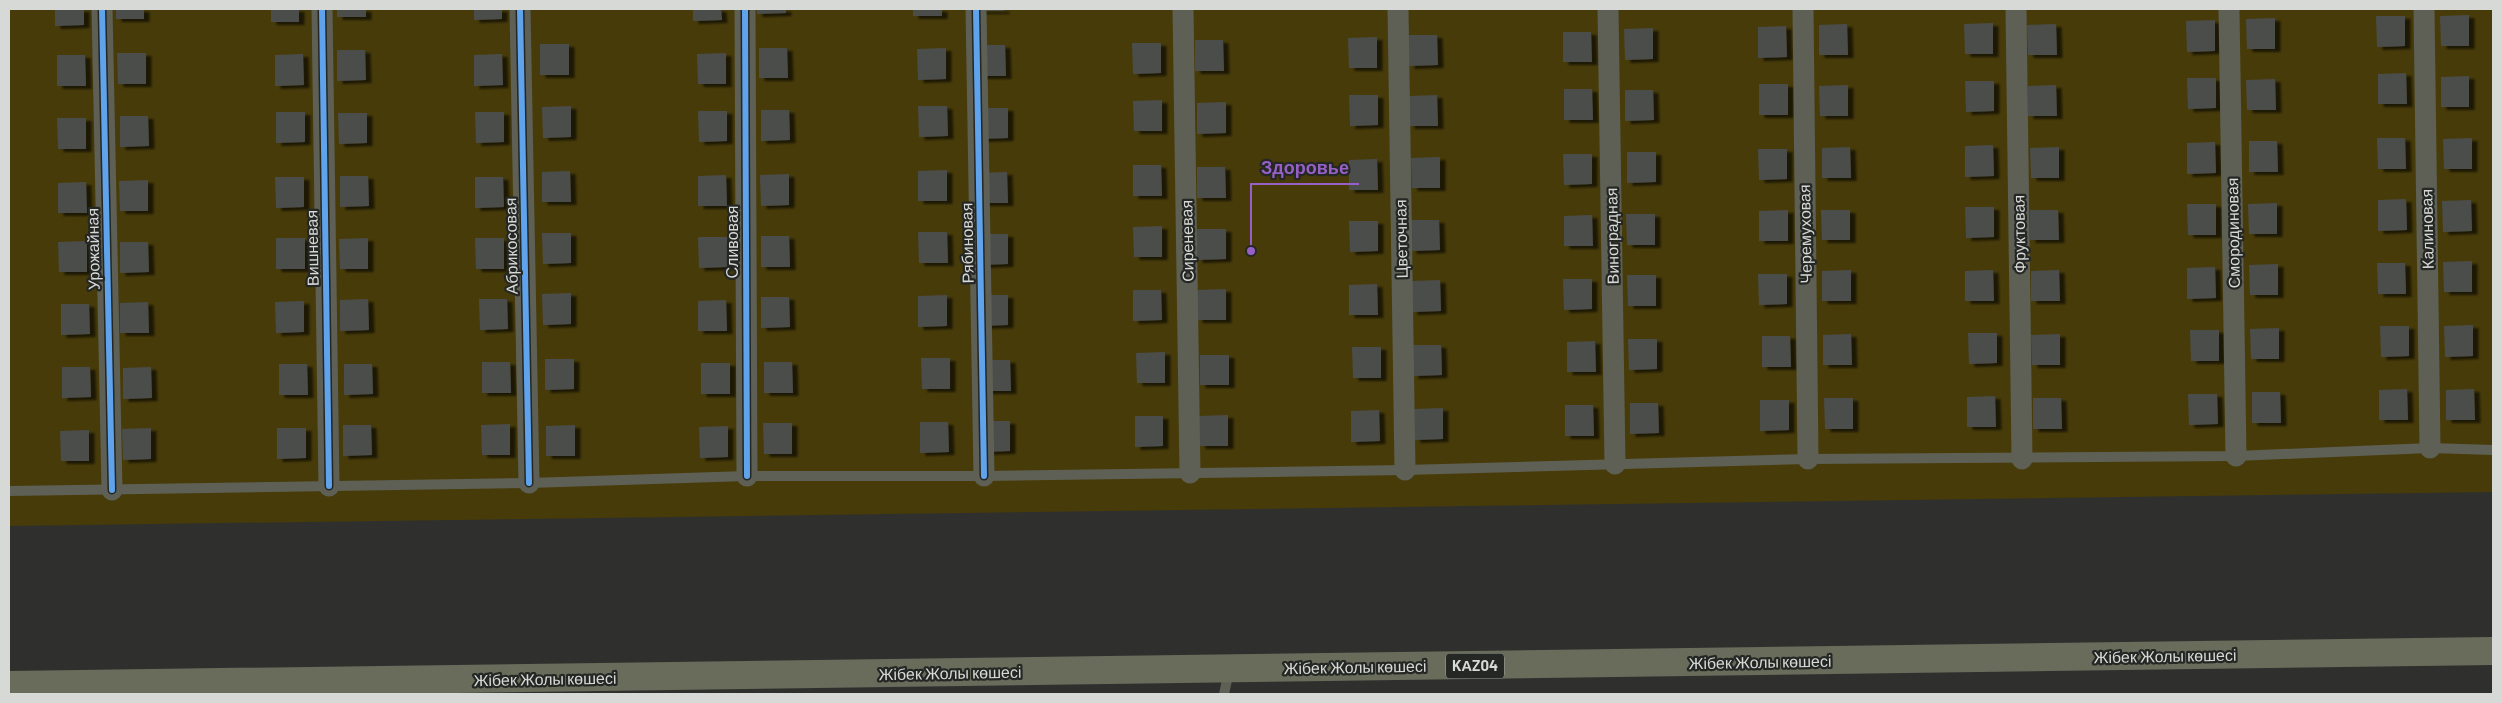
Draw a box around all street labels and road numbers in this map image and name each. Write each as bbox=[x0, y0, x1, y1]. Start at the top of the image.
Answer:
street label: Смородиновая bbox=[2222, 177, 2243, 289]
street label: Черемуховая bbox=[1794, 184, 1815, 284]
street label: Виноградная bbox=[1601, 187, 1622, 285]
street label: Калиновая bbox=[2416, 189, 2437, 269]
street label: Фруктовая bbox=[2008, 195, 2029, 273]
street label: Абрикосовая bbox=[500, 197, 521, 295]
street label: Цветочная bbox=[1390, 199, 1411, 279]
street label: Сиреневая bbox=[1176, 200, 1197, 282]
street label: Рябиновая bbox=[956, 203, 977, 283]
street label: Сливовая bbox=[722, 206, 741, 278]
street label: Урожайная bbox=[82, 208, 103, 290]
street label: Вишневая bbox=[301, 210, 322, 286]
street label: Жібек Жолы көшесі bbox=[2093, 645, 2237, 666]
street label: Жібек Жолы көшесі bbox=[1688, 651, 1832, 672]
road number: KАZ04 bbox=[1446, 654, 1504, 678]
street label: Жібек Жолы көшесі bbox=[1283, 656, 1427, 677]
street label: Жібек Жолы көшесі bbox=[878, 662, 1022, 683]
street label: Жібек Жолы көшесі bbox=[473, 668, 617, 689]

